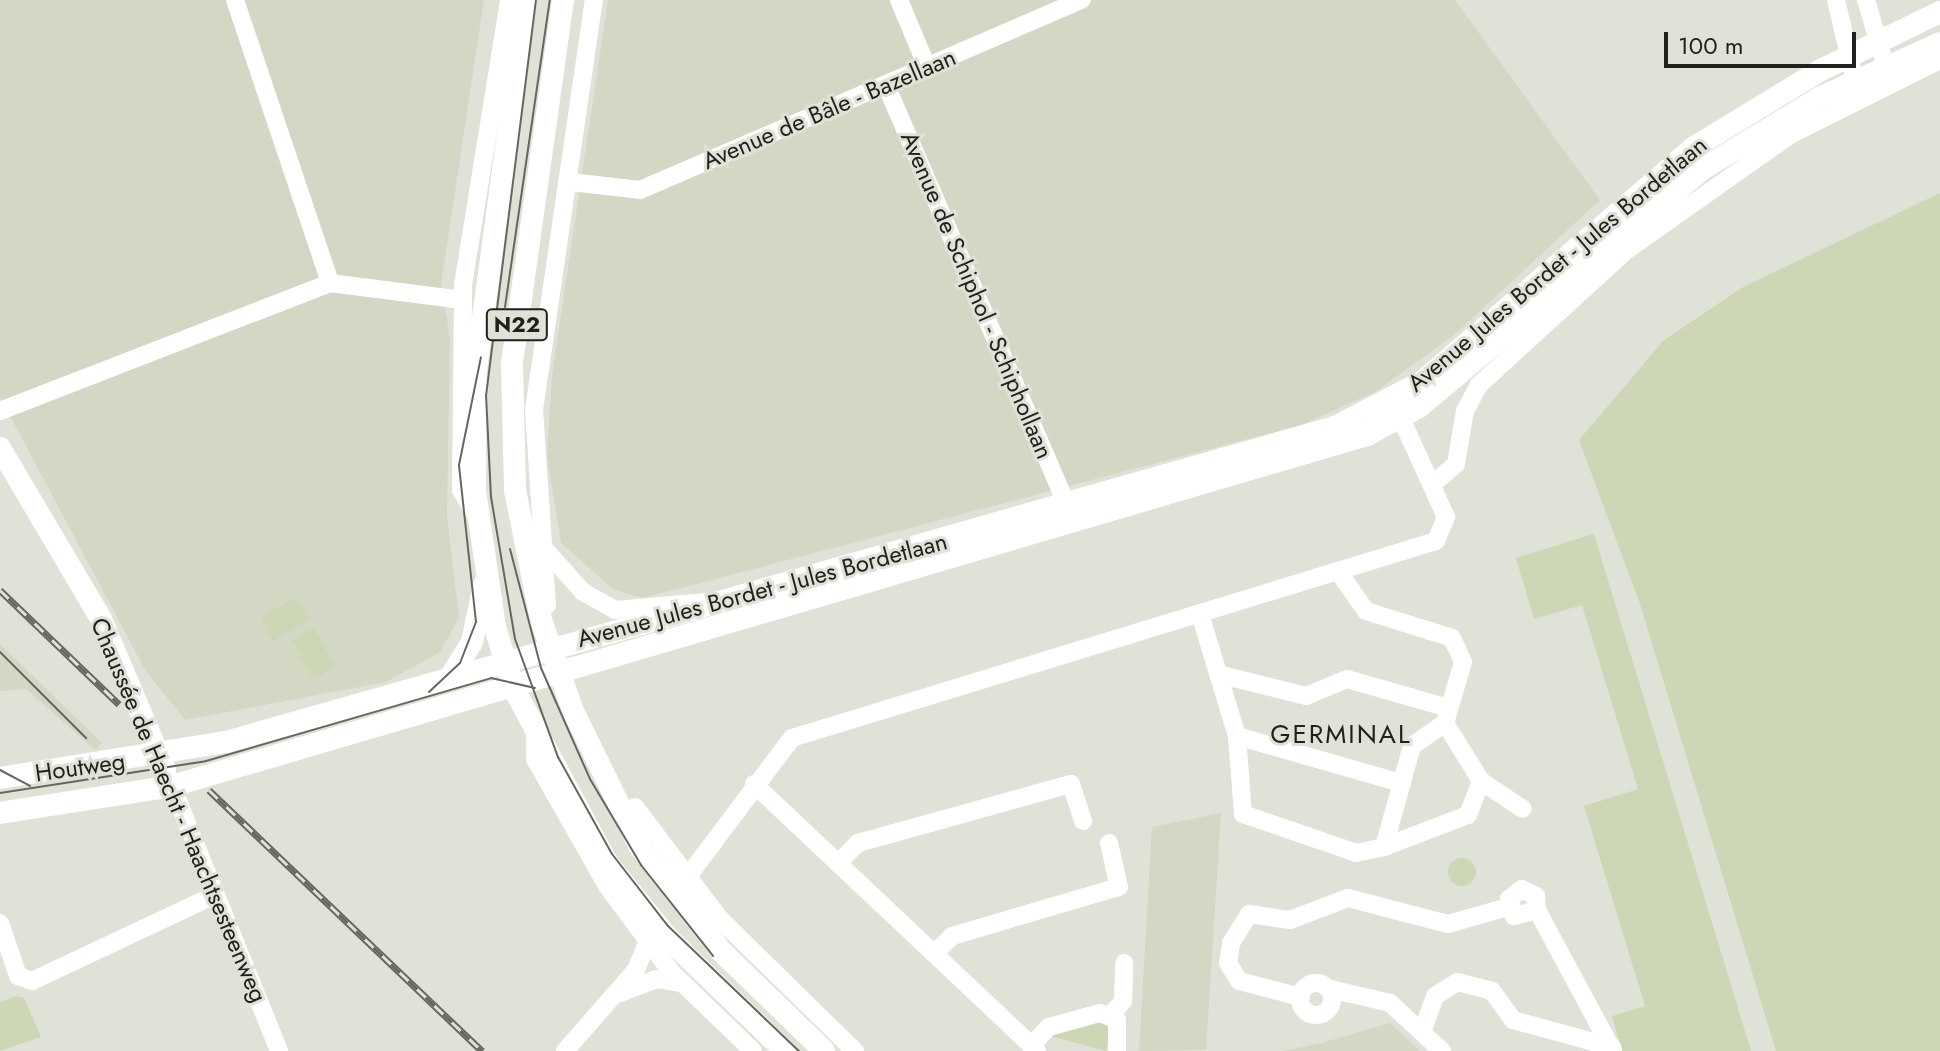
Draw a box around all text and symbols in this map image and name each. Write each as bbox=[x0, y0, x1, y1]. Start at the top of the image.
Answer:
scale bar bbox=[1668, 16, 1860, 66]
text: 100 m bbox=[1678, 28, 1744, 63]
street label: Avenue de Bâle - Bazellaan bbox=[698, 43, 960, 175]
street label: Avenue de Schiphol - Schiphollaan bbox=[895, 127, 1059, 463]
street label: Avenue Jules Bordet - Jules Bordetlaan bbox=[1401, 130, 1713, 398]
road number: N22 bbox=[485, 307, 549, 343]
street label: Avenue Jules Bordet - Jules Bordetlaan bbox=[574, 527, 950, 653]
street label: Chaussée de Haecht - Haachtsesteenweg bbox=[85, 613, 273, 1007]
district label: GERMINAL bbox=[1270, 719, 1412, 751]
street label: Houtweg bbox=[33, 746, 127, 788]

